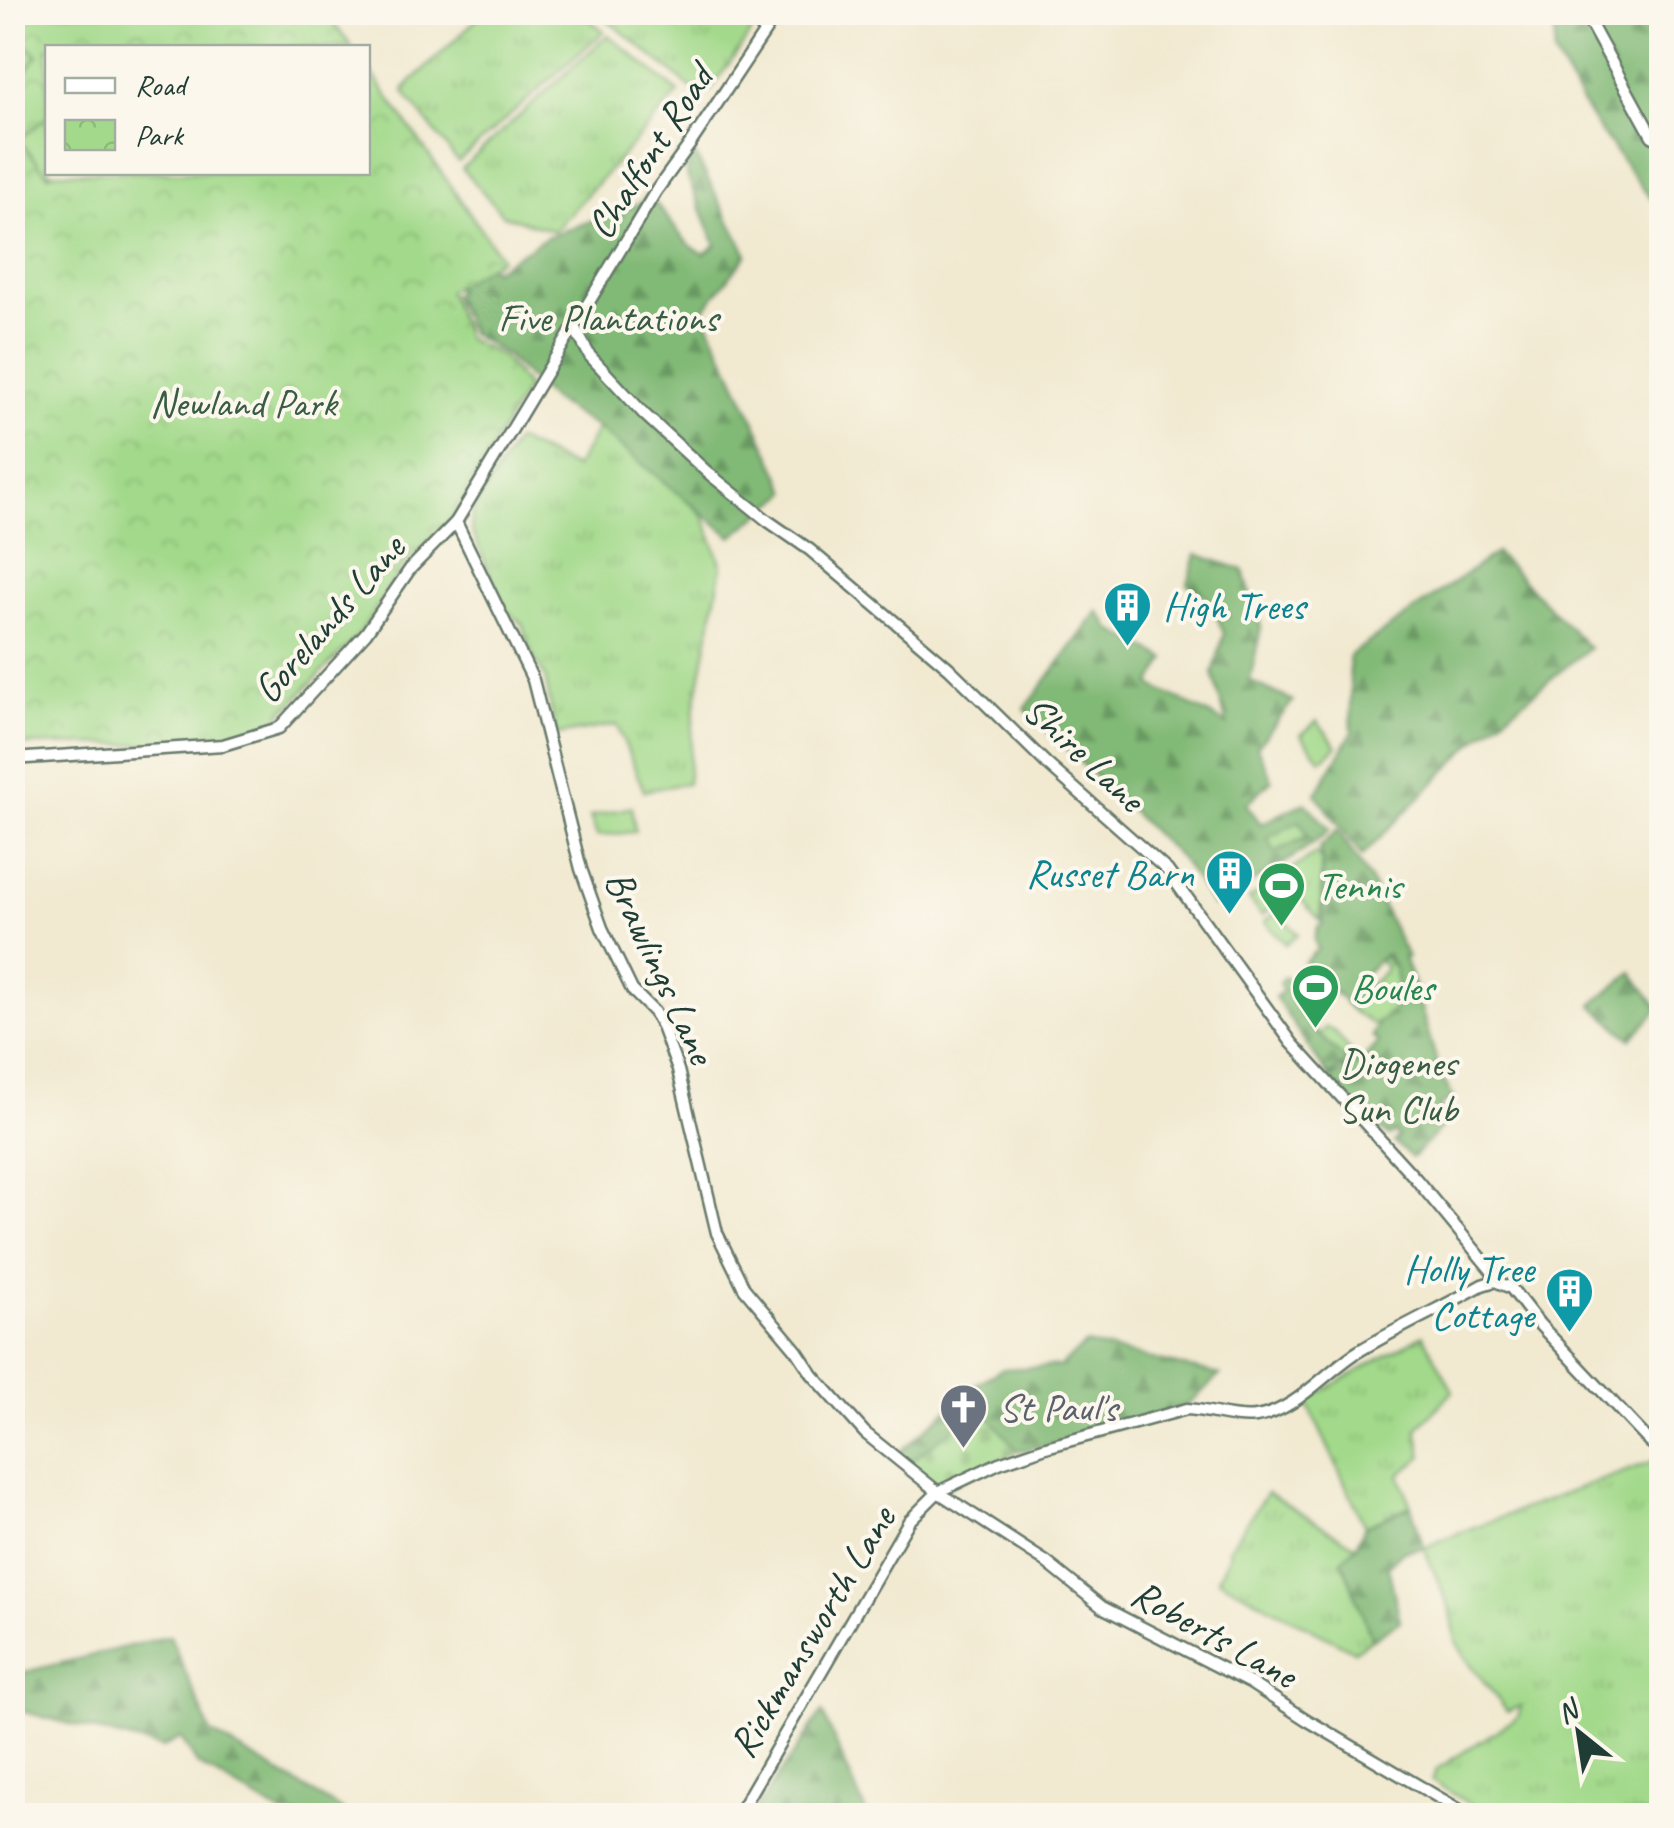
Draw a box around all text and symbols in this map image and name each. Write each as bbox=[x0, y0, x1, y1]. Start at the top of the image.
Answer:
legend bbox=[45, 45, 370, 175]
street label: Chalfont Road bbox=[575, 51, 727, 248]
text: Road bbox=[135, 66, 189, 104]
text: Park bbox=[135, 116, 185, 154]
park label: Five Plantations bbox=[498, 293, 721, 343]
park label: Newland Park bbox=[150, 378, 339, 428]
street label: Gorelands Lane bbox=[242, 522, 418, 713]
building icon: High Trees bbox=[1102, 580, 1154, 648]
place label: High Trees bbox=[1163, 581, 1308, 631]
street label: Shire Lane bbox=[1013, 685, 1157, 825]
building icon: Russet Barn bbox=[1203, 848, 1255, 916]
place label: Russet Barn bbox=[1026, 849, 1195, 899]
sports icon: Tennis bbox=[1256, 860, 1308, 928]
place label: Tennis bbox=[1317, 861, 1405, 911]
street label: Brawlings Lane bbox=[594, 862, 728, 1074]
sports icon: Boules bbox=[1290, 962, 1342, 1030]
place label: Boules bbox=[1351, 963, 1437, 1013]
park label: Diogenes Sun Club bbox=[1338, 1038, 1460, 1134]
place label: Holly Tree Cottage bbox=[1404, 1244, 1537, 1340]
building icon: Holly Tree Cottage bbox=[1543, 1266, 1595, 1334]
church icon: St Paul's bbox=[938, 1382, 990, 1450]
place label: St Paul's bbox=[999, 1383, 1120, 1433]
street label: Rickmansworth Lane bbox=[718, 1495, 908, 1766]
street label: Roberts Lane bbox=[1123, 1568, 1308, 1701]
north arrow bbox=[1529, 1683, 1629, 1783]
text: N bbox=[1550, 1690, 1587, 1731]

